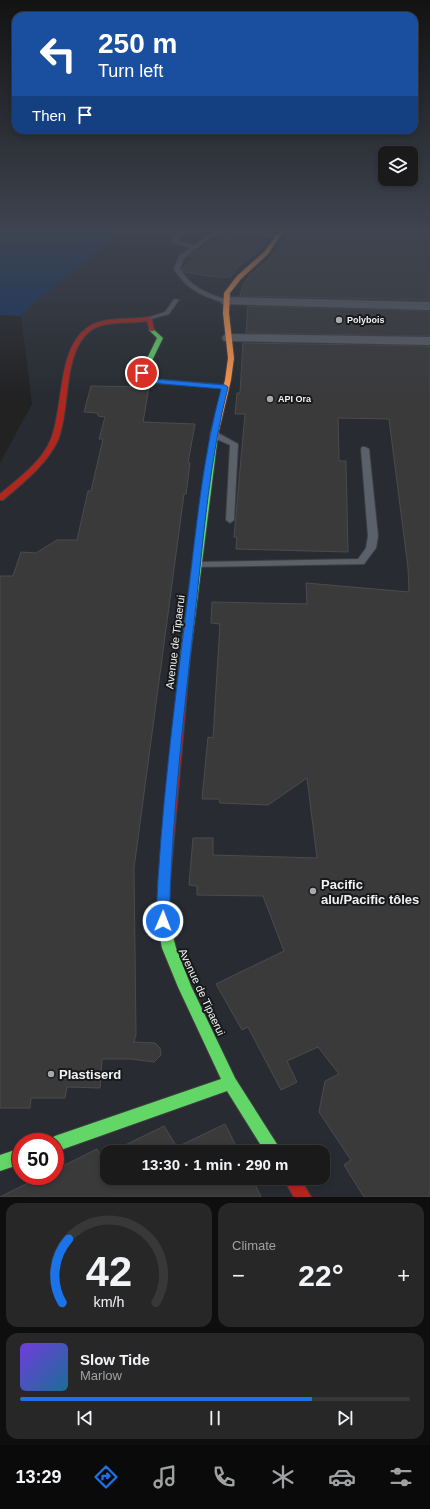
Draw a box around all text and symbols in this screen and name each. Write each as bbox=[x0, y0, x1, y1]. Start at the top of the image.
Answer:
icon: left bbox=[32, 28, 84, 80]
text: 250 m bbox=[98, 28, 177, 59]
text: Turn left bbox=[98, 61, 163, 81]
icon: arrive bbox=[74, 104, 96, 126]
text: Then bbox=[32, 107, 66, 124]
map controls bbox=[378, 146, 418, 186]
button: layers bbox=[378, 146, 418, 186]
marker: Polybois bbox=[334, 315, 344, 325]
place label: Polybois bbox=[347, 315, 385, 325]
pin bbox=[125, 356, 159, 390]
icon: arrive bbox=[131, 362, 153, 384]
marker: API Ora bbox=[265, 394, 275, 404]
place label: API Ora bbox=[278, 394, 312, 404]
street label: Avenue de Tipaerui bbox=[163, 594, 187, 690]
place label: Pacific alu/Pacific tôles bbox=[321, 877, 419, 907]
marker: Pacific alu/Pacific tôles bbox=[308, 886, 318, 896]
position arrow bbox=[142, 900, 184, 942]
street label: Avenue de Tipaerui bbox=[177, 947, 227, 1037]
place label: Plastiserd bbox=[59, 1067, 121, 1082]
marker: Plastiserd bbox=[46, 1069, 56, 1079]
speed limit sign: 50 bbox=[12, 1133, 64, 1185]
text: 13:30 · 1 min · 290 m bbox=[142, 1156, 288, 1173]
text: Climate bbox=[232, 1238, 276, 1253]
text: 42 bbox=[86, 1248, 132, 1295]
text: 22° bbox=[298, 1259, 344, 1292]
text: − bbox=[232, 1263, 245, 1288]
text: + bbox=[397, 1263, 410, 1288]
text: km/h bbox=[94, 1294, 125, 1310]
text: Slow Tide bbox=[80, 1351, 150, 1368]
text: Marlow bbox=[80, 1368, 122, 1383]
icon: previous bbox=[74, 1407, 96, 1429]
icon: pause bbox=[204, 1407, 226, 1429]
icon: next bbox=[334, 1407, 356, 1429]
icon: directions bbox=[92, 1463, 120, 1491]
icon: music bbox=[151, 1463, 179, 1491]
icon: phone bbox=[210, 1463, 238, 1491]
icon: climate bbox=[269, 1463, 297, 1491]
icon: car bbox=[328, 1463, 356, 1491]
icon: filters bbox=[387, 1463, 415, 1491]
text: 13:29 bbox=[15, 1467, 61, 1487]

